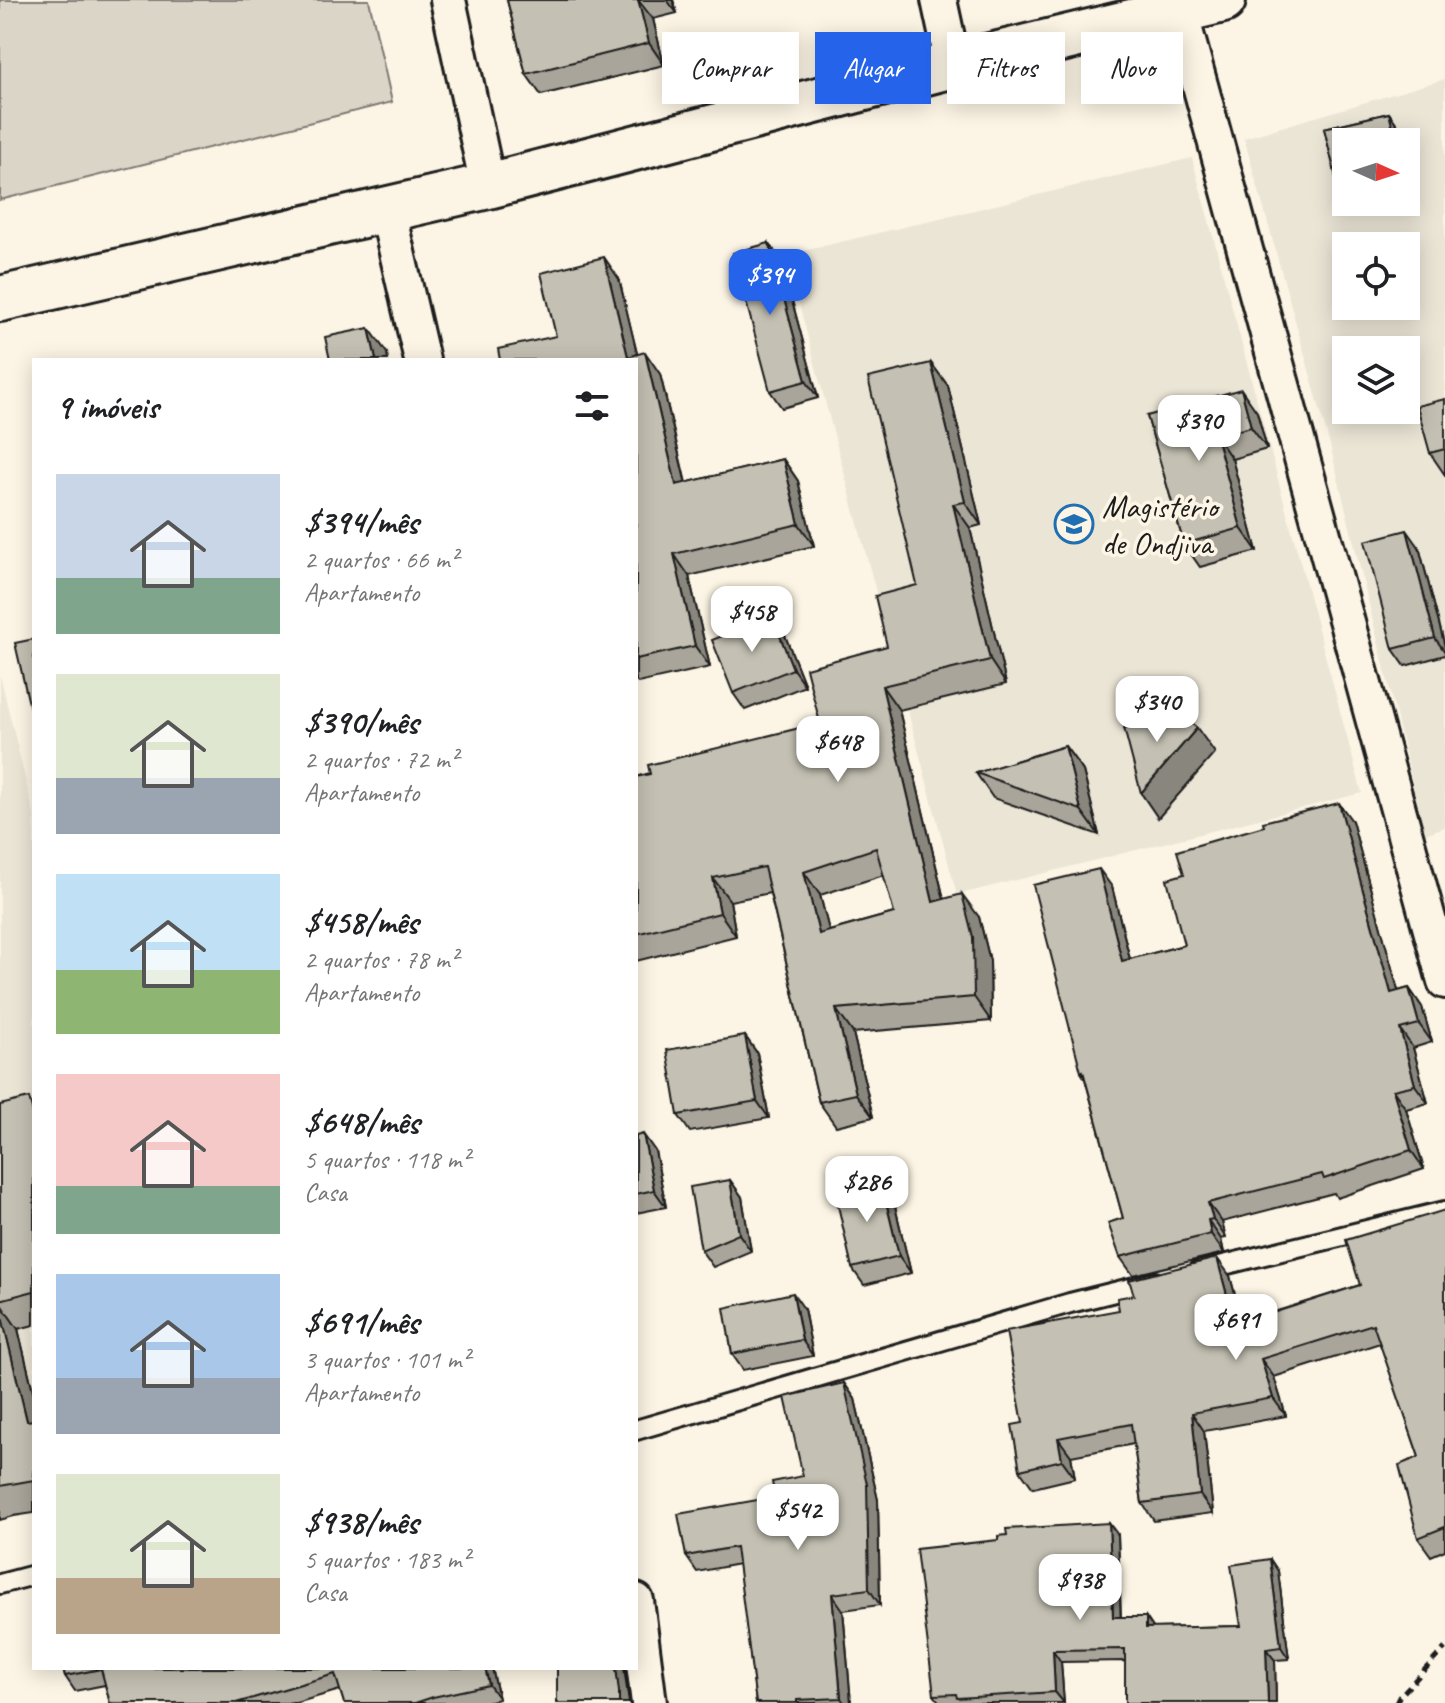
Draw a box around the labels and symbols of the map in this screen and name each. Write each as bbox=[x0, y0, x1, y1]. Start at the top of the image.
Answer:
north arrow bbox=[1332, 128, 1420, 216]
pin: $394 bbox=[723, 249, 817, 317]
pin: $390 bbox=[1152, 395, 1246, 463]
place label: Magistério de Ondjiva bbox=[1102, 486, 1221, 564]
school or university icon: Magistério de Ondjiva bbox=[1053, 503, 1095, 545]
pin: $458 bbox=[705, 586, 799, 654]
pin: $340 bbox=[1110, 676, 1204, 744]
pin: $648 bbox=[791, 716, 885, 784]
pin: $286 bbox=[820, 1156, 914, 1224]
pin: $691 bbox=[1189, 1294, 1283, 1362]
pin: $542 bbox=[751, 1484, 845, 1552]
pin: $938 bbox=[1033, 1554, 1127, 1622]

